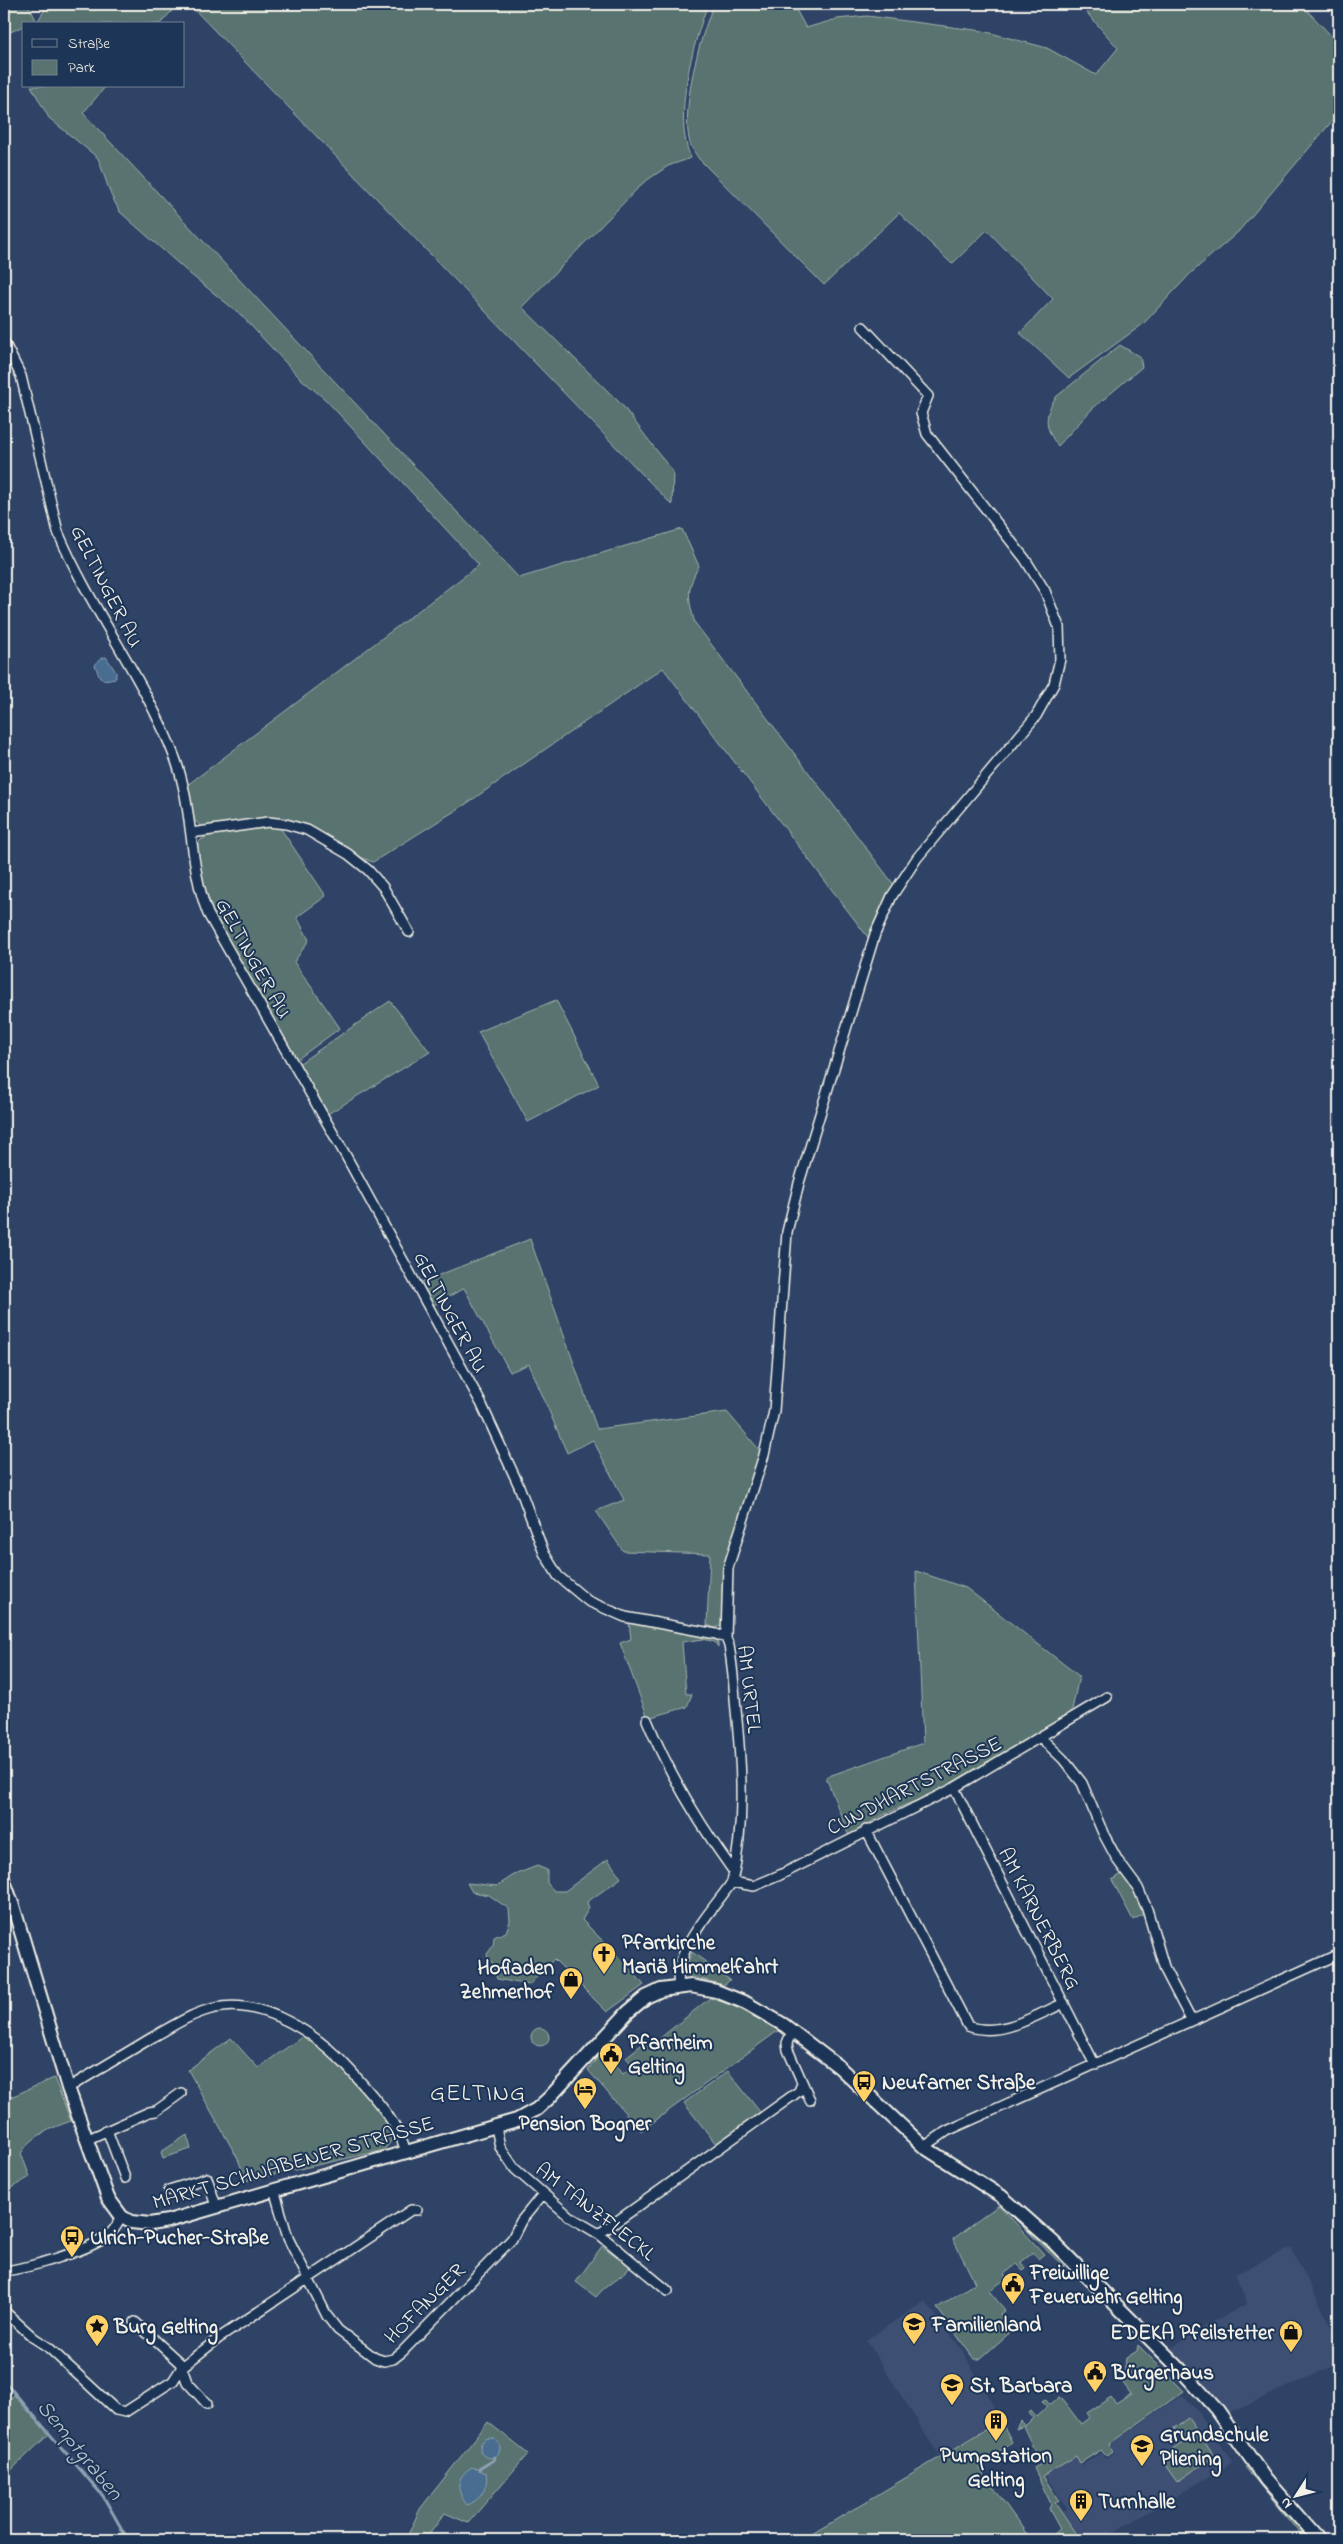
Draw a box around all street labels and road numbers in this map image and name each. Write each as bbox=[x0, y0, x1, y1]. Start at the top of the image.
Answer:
street label: GELTINGER AU bbox=[61, 520, 149, 653]
street label: GELTINGER AU bbox=[207, 893, 298, 1025]
street label: GELTINGER AU bbox=[405, 1247, 494, 1379]
street label: AM URTEL bbox=[728, 1644, 768, 1735]
street label: CUNDHARTSTRASSE bbox=[822, 1730, 1008, 1844]
street label: AM KARNERBERG bbox=[989, 1843, 1087, 1995]
street label: MARKT SCHWABENER STRASSE bbox=[149, 2109, 438, 2219]
street label: AM TANZFLECKL bbox=[528, 2156, 662, 2269]
street label: HOFANGER bbox=[378, 2257, 473, 2352]

